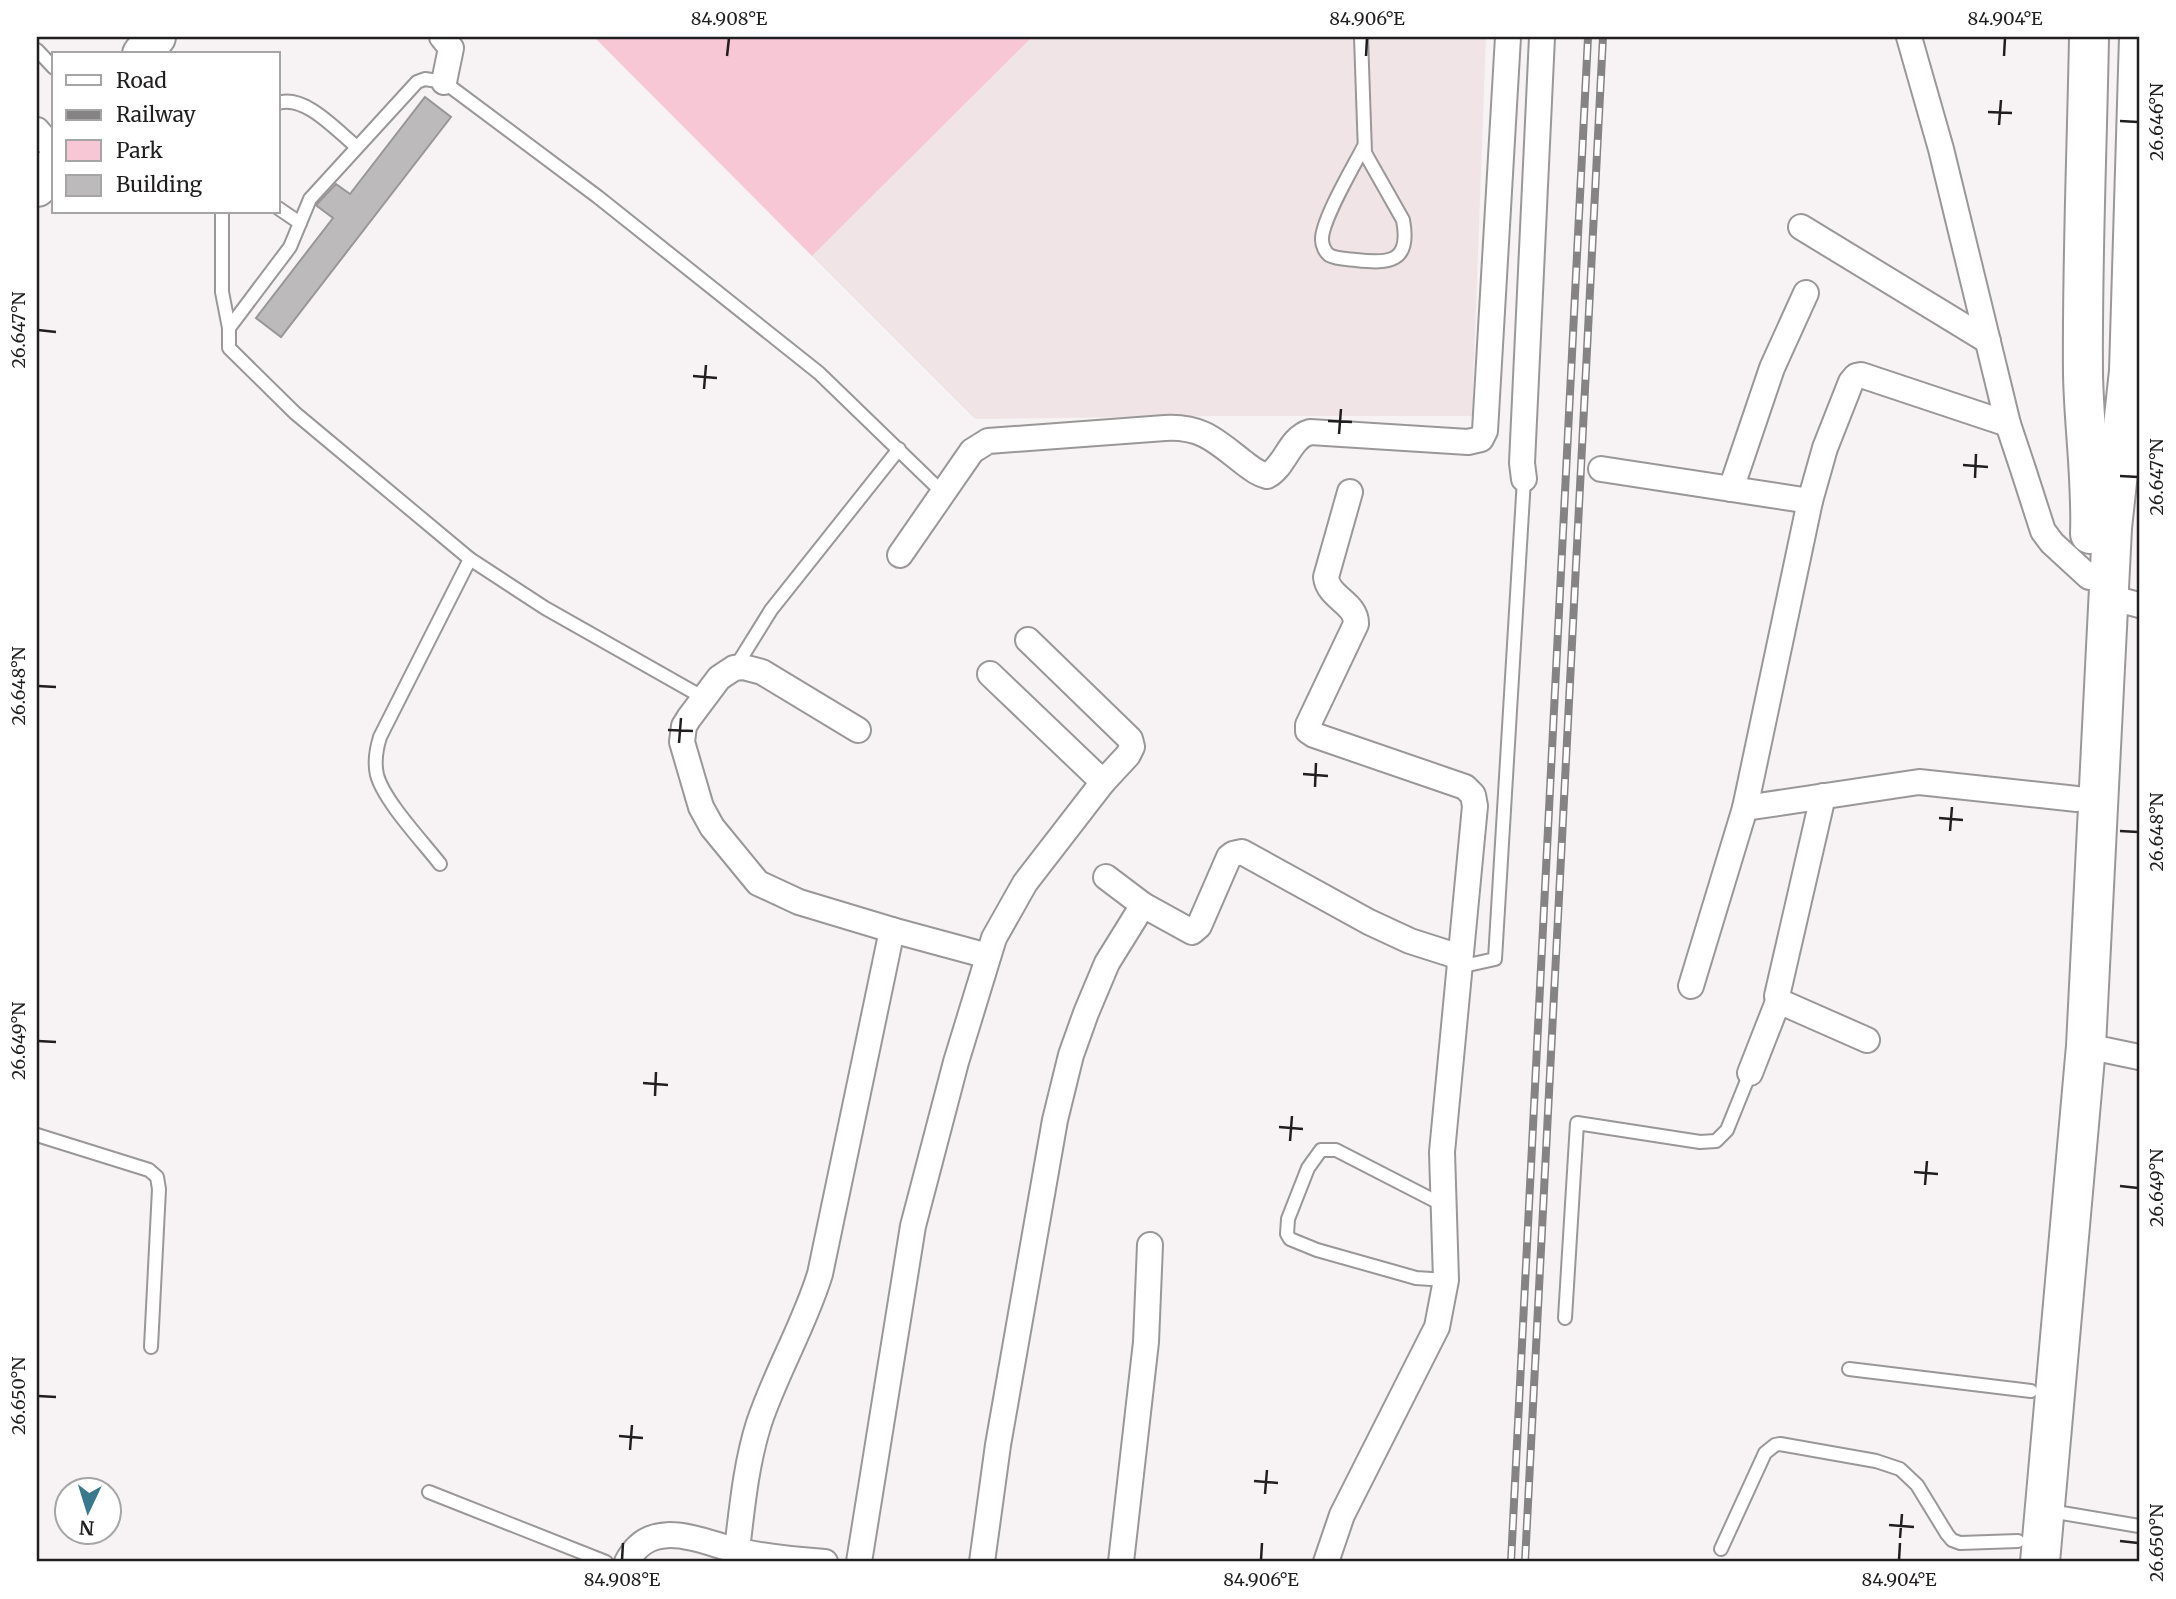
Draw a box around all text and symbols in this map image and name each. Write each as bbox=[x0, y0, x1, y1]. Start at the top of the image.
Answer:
text: 84.908°E bbox=[691, 7, 768, 30]
text: 84.906°E bbox=[1329, 7, 1405, 30]
text: 84.904°E bbox=[1968, 7, 2043, 30]
legend bbox=[52, 52, 280, 214]
text: Road bbox=[116, 67, 167, 94]
text: 26.646°N bbox=[2145, 83, 2168, 161]
text: Railway bbox=[116, 101, 197, 128]
text: Park bbox=[116, 137, 163, 164]
text: Building bbox=[116, 171, 203, 198]
text: 26.647°N bbox=[7, 291, 30, 369]
text: 26.647°N bbox=[2145, 438, 2168, 516]
text: 26.648°N bbox=[7, 646, 30, 725]
text: 26.648°N bbox=[2145, 792, 2168, 871]
text: 26.649°N bbox=[7, 1002, 30, 1080]
text: 26.649°N bbox=[2145, 1149, 2168, 1227]
text: 26.650°N bbox=[7, 1357, 30, 1435]
north arrow bbox=[52, 1476, 122, 1546]
text: 26.650°N bbox=[2145, 1504, 2168, 1582]
text: N bbox=[78, 1515, 95, 1540]
text: 84.908°E bbox=[584, 1568, 661, 1591]
text: 84.906°E bbox=[1223, 1568, 1299, 1591]
text: 84.904°E bbox=[1862, 1568, 1937, 1591]

